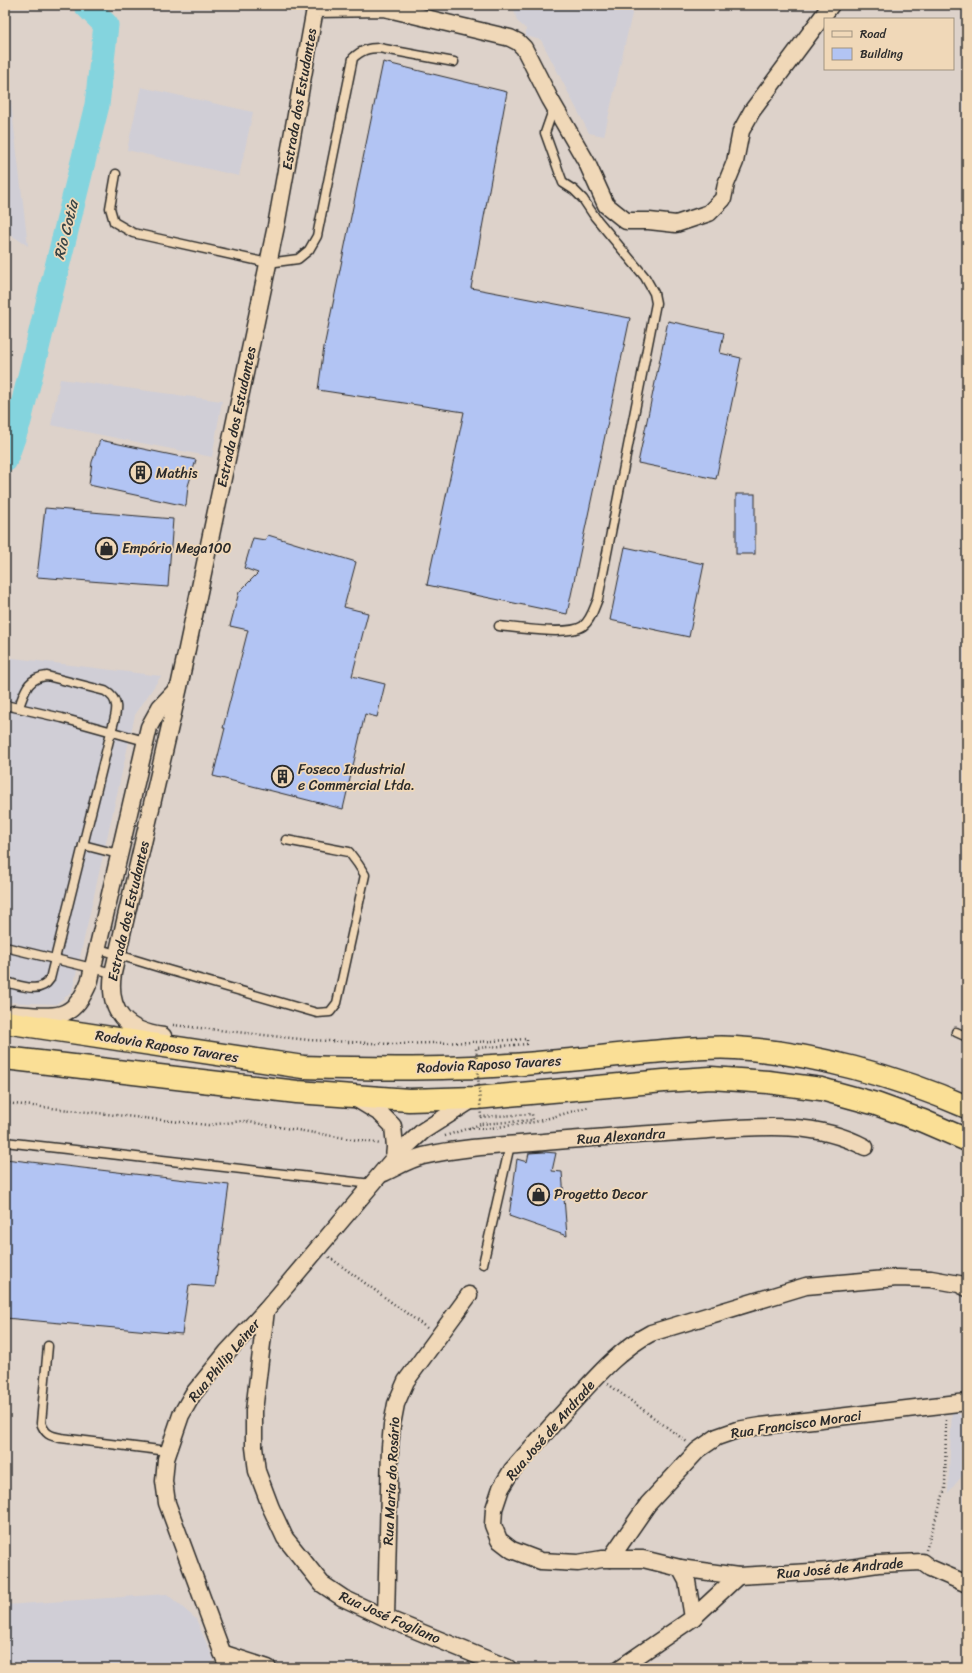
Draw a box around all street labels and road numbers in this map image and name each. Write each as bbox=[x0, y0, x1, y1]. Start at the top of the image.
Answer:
street label: Estrada dos Estudantes bbox=[275, 26, 324, 172]
street label: Estrada dos Estudantes bbox=[209, 344, 264, 490]
street label: Estrada dos Estudantes bbox=[100, 838, 157, 984]
street label: Rodovia Raposo Tavares bbox=[94, 1023, 241, 1070]
street label: Rodovia Raposo Tavares bbox=[416, 1048, 562, 1081]
street label: Rua Alexandra bbox=[576, 1121, 667, 1152]
street label: Rua Philip Leiner bbox=[182, 1312, 268, 1408]
street label: Rua José de Andrade bbox=[499, 1374, 602, 1486]
street label: Rua Francisco Moraci bbox=[729, 1403, 864, 1446]
street label: Rua Maria do Rosário bbox=[376, 1416, 407, 1546]
street label: Rua José de Andrade bbox=[776, 1551, 904, 1586]
street label: Rua José Fogliano bbox=[335, 1584, 445, 1651]

